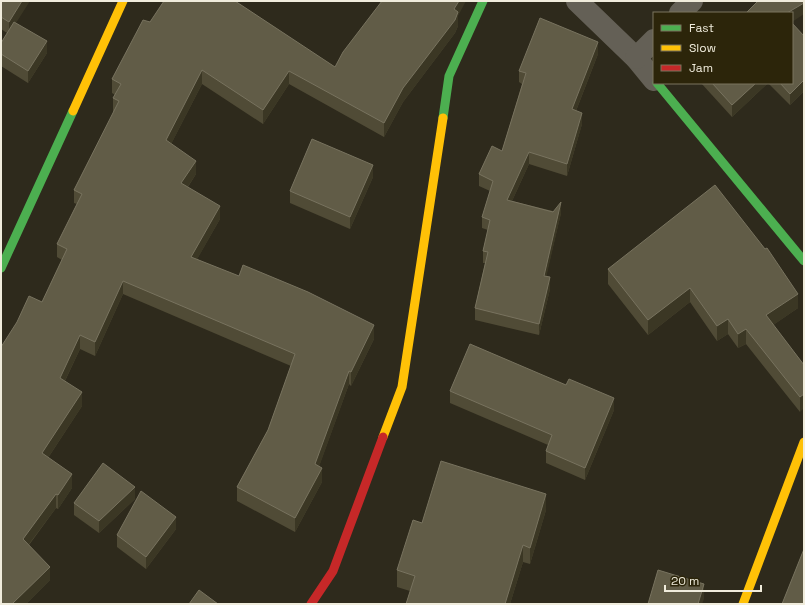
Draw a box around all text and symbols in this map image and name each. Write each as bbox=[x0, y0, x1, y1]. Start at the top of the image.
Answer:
legend bbox=[653, 12, 793, 84]
text: Fast bbox=[689, 20, 714, 36]
text: Slow bbox=[689, 40, 716, 56]
text: Jam bbox=[689, 60, 713, 76]
scale bar bbox=[665, 567, 761, 593]
text: 20 m bbox=[671, 573, 699, 589]

